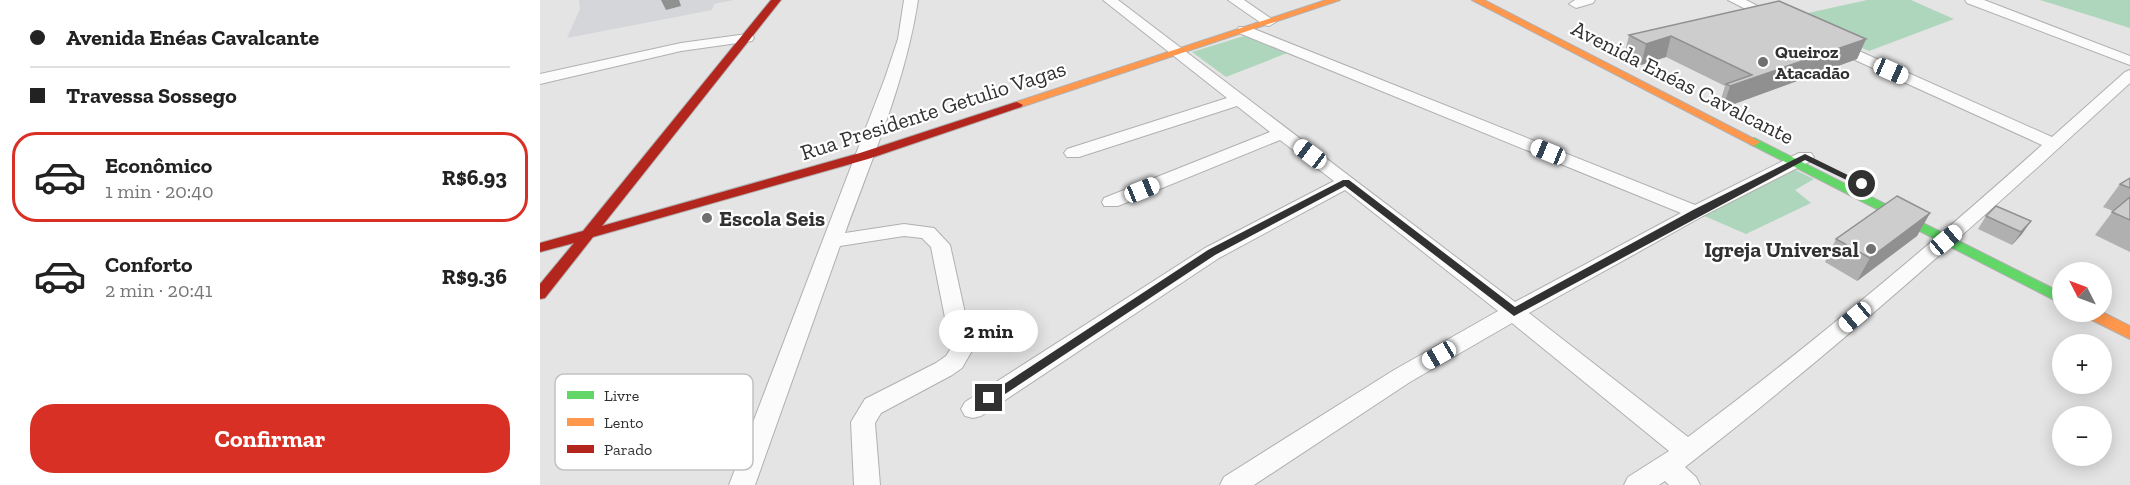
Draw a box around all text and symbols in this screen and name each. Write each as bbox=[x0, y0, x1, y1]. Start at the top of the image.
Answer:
street label: Avenida Enéas Cavalcante bbox=[1567, 15, 1798, 150]
text: Avenida Enéas Cavalcante bbox=[66, 24, 319, 51]
place label: Queiroz Atacadão bbox=[1775, 41, 1850, 84]
street label: Rua Presidente Getulio Vagas bbox=[797, 55, 1069, 166]
marker: Queiroz Atacadão bbox=[1756, 55, 1770, 69]
car bbox=[1871, 55, 1911, 87]
text: Travessa Sossego bbox=[66, 82, 237, 109]
car bbox=[1290, 136, 1330, 172]
car bbox=[1528, 137, 1568, 167]
icon: car bbox=[33, 150, 87, 204]
text: Econômico bbox=[105, 152, 212, 179]
text: R$6.93 bbox=[442, 164, 507, 191]
route start bbox=[1848, 170, 1875, 197]
car bbox=[1122, 175, 1162, 205]
text: 1 min · 20:40 bbox=[105, 179, 214, 203]
place label: Escola Seis bbox=[719, 205, 825, 232]
marker: Escola Seis bbox=[700, 211, 714, 225]
car bbox=[1926, 222, 1966, 258]
place label: Igreja Universal bbox=[1704, 236, 1859, 263]
marker: Igreja Universal bbox=[1864, 242, 1878, 256]
icon: car bbox=[33, 249, 87, 303]
text: Conforto bbox=[105, 251, 193, 278]
north arrow bbox=[2052, 262, 2112, 322]
map controls bbox=[2052, 262, 2112, 466]
text: R$9.36 bbox=[442, 263, 507, 290]
text: 2 min · 20:41 bbox=[105, 278, 212, 302]
car bbox=[1835, 299, 1875, 335]
callout: 2 min bbox=[940, 311, 1038, 353]
text: 2 min bbox=[964, 319, 1013, 343]
button: + bbox=[2052, 334, 2112, 394]
car bbox=[1419, 338, 1459, 372]
legend bbox=[555, 374, 753, 470]
route end bbox=[975, 384, 1002, 411]
text: Livre bbox=[604, 386, 639, 405]
button: Confirmar bbox=[30, 404, 510, 473]
button: − bbox=[2052, 406, 2112, 466]
text: Lento bbox=[604, 413, 644, 432]
text: Parado bbox=[604, 440, 652, 459]

